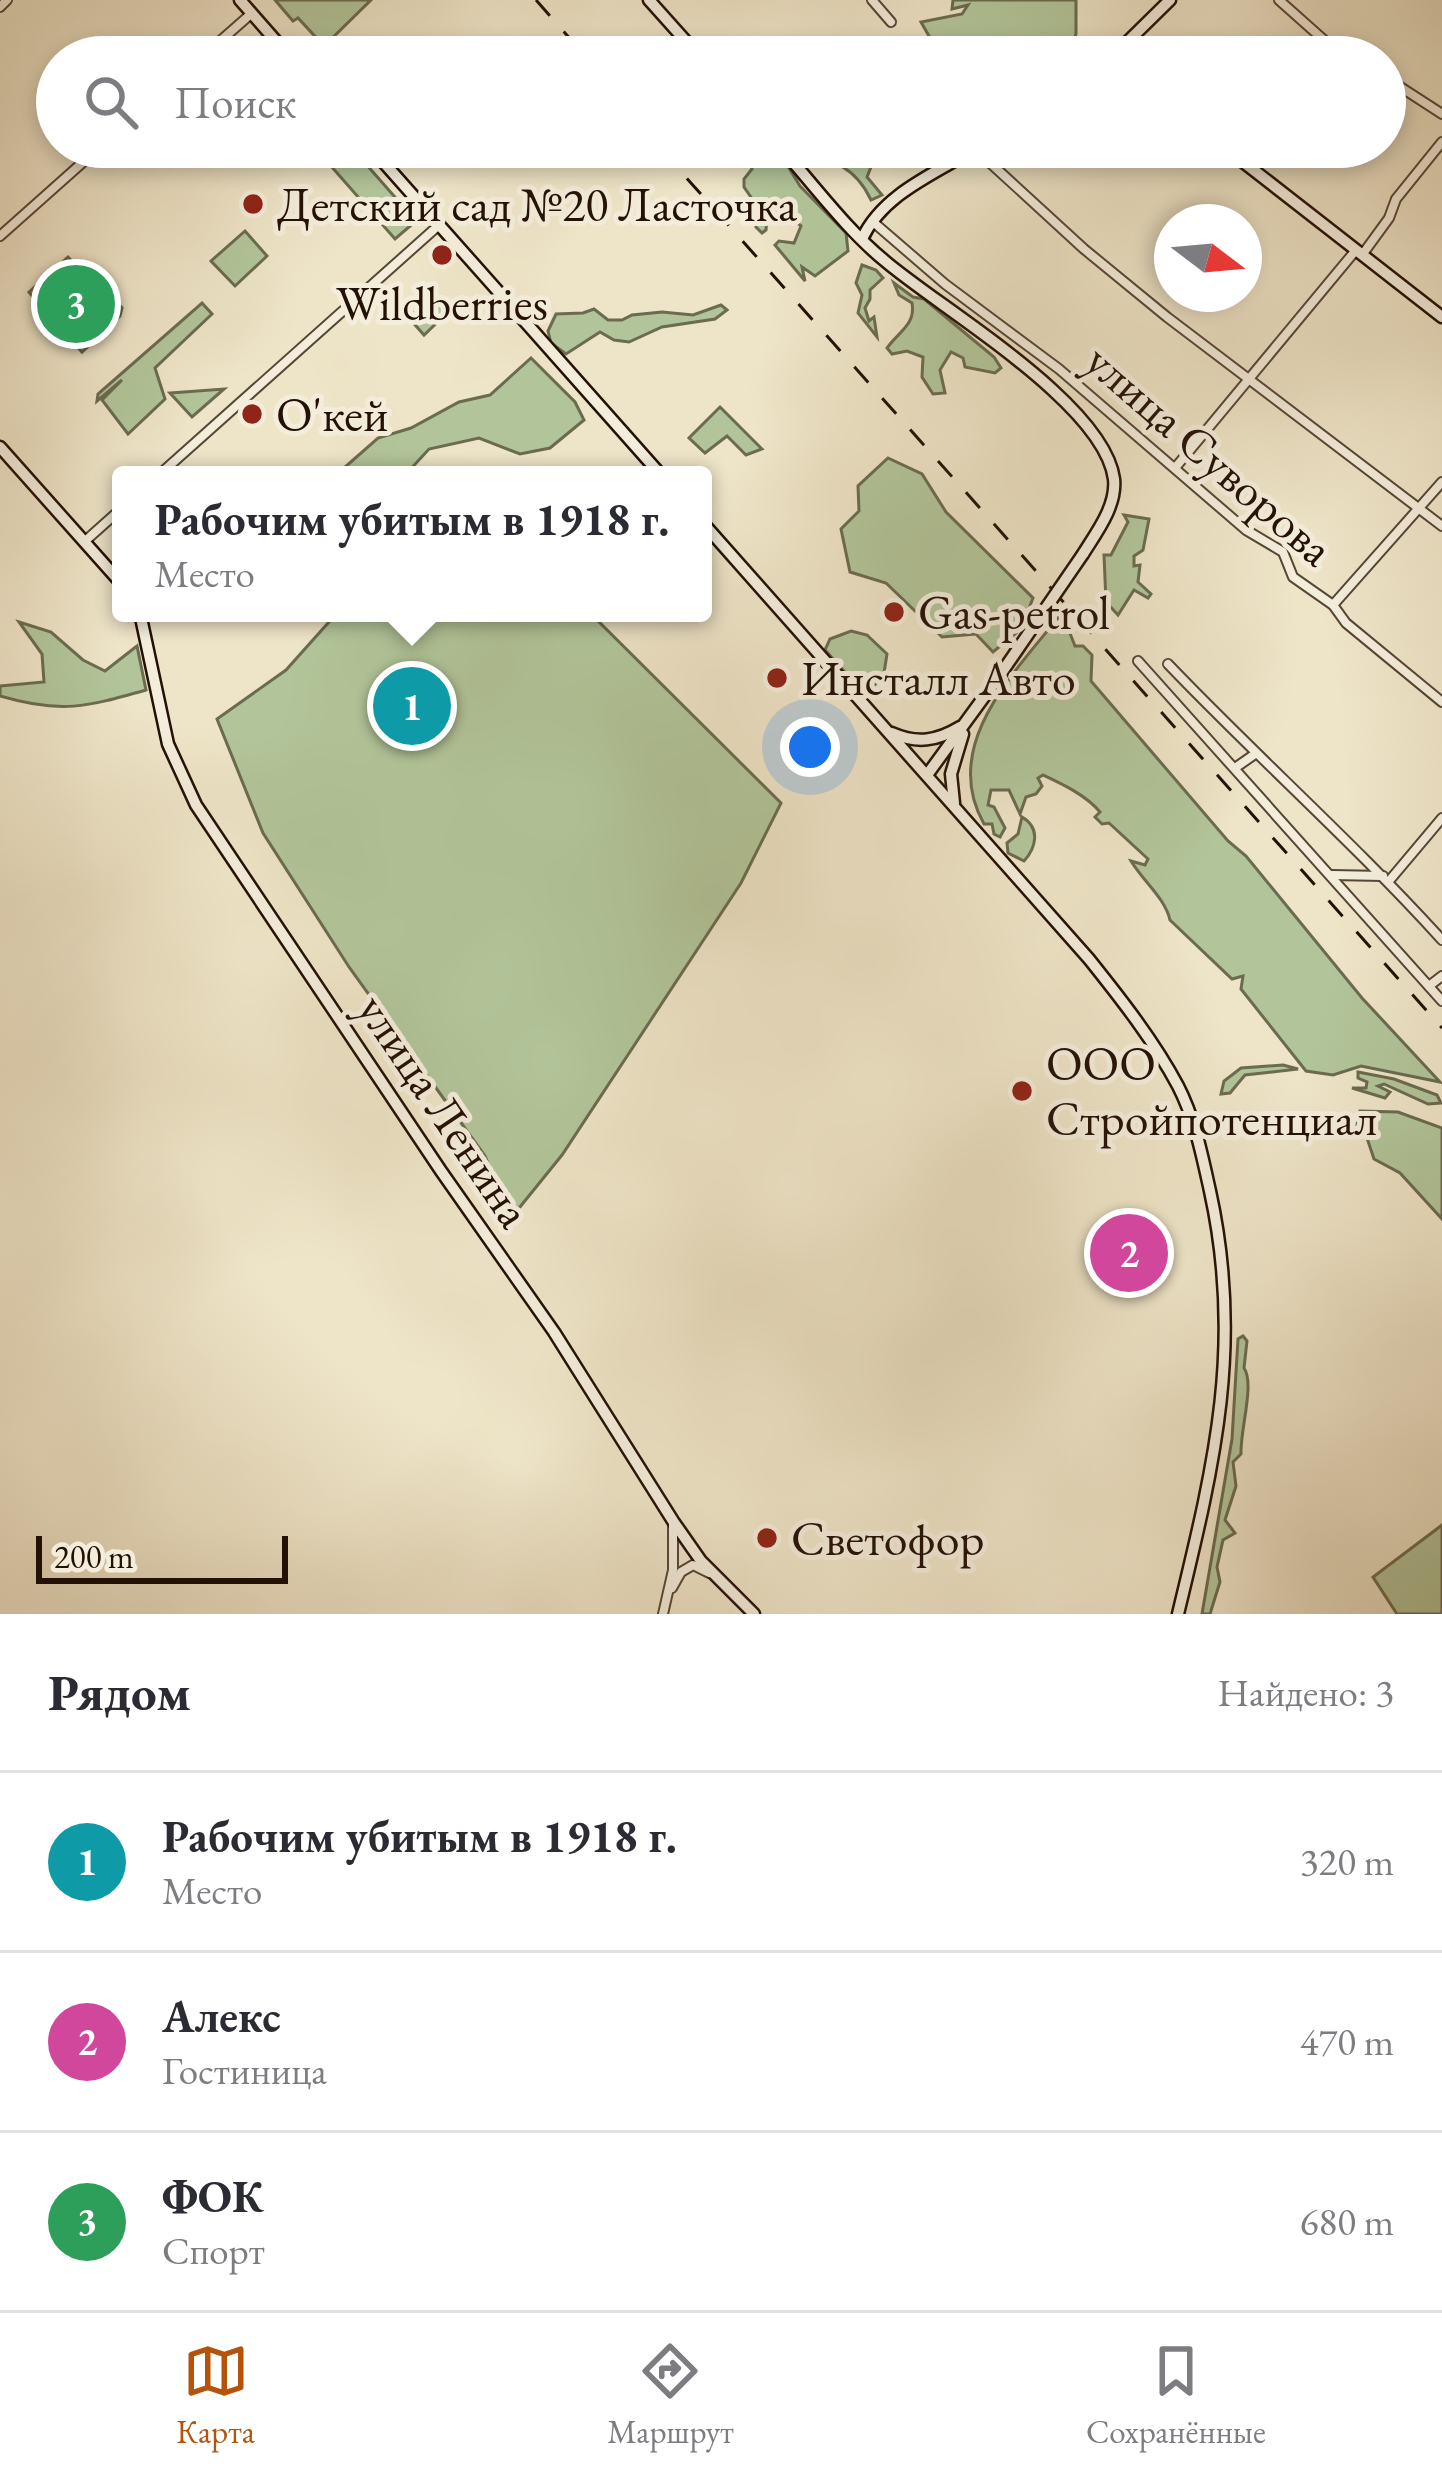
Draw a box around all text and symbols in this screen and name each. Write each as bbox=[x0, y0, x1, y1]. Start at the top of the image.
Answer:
search box bbox=[36, 36, 1406, 168]
icon: search bbox=[78, 69, 144, 135]
text: Поиск bbox=[174, 73, 296, 131]
place label: Детский сад №20 Ласточка bbox=[277, 173, 798, 235]
marker: Детский сад №20 Ласточка bbox=[240, 191, 266, 217]
north arrow bbox=[1154, 204, 1262, 312]
marker: Wildberries bbox=[429, 242, 455, 268]
pin: 3 bbox=[37, 259, 115, 349]
place label: Wildberries bbox=[336, 272, 548, 334]
street label: улица Суворова bbox=[1073, 329, 1348, 579]
place label: О'кей bbox=[276, 383, 388, 445]
marker: О'кей bbox=[239, 401, 265, 427]
popup bbox=[112, 466, 712, 622]
text: Рабочим убитым в 1918 г. bbox=[155, 490, 669, 548]
text: Место bbox=[155, 548, 255, 599]
place label: Gas-petrol bbox=[918, 581, 1110, 643]
marker: Gas-petrol bbox=[881, 599, 907, 625]
place label: Инсталл Авто bbox=[801, 647, 1076, 709]
pin: 1 bbox=[373, 661, 451, 751]
marker: Инсталл Авто bbox=[764, 665, 790, 691]
your location bbox=[780, 717, 840, 777]
street label: улица Ленина bbox=[344, 981, 546, 1240]
place label: ООО Стройпотенциал bbox=[1046, 1032, 1377, 1149]
marker: ООО Стройпотенциал bbox=[1009, 1078, 1035, 1104]
pin: 2 bbox=[1090, 1208, 1168, 1298]
place label: Светофор bbox=[791, 1507, 984, 1569]
marker: Светофор bbox=[754, 1525, 780, 1551]
scale bar bbox=[36, 1530, 288, 1583]
text: 200 m bbox=[54, 1535, 134, 1578]
text: Рядом bbox=[48, 1659, 191, 1725]
text: Найдено: 3 bbox=[1217, 1667, 1394, 1718]
text: Рабочим убитым в 1918 г. bbox=[162, 1807, 677, 1865]
text: 1 bbox=[77, 1836, 97, 1887]
text: 320 m bbox=[1300, 1836, 1394, 1887]
text: Место bbox=[162, 1865, 262, 1916]
text: Алекс bbox=[162, 1987, 281, 2045]
text: 2 bbox=[77, 2016, 97, 2067]
text: 470 m bbox=[1300, 2016, 1394, 2067]
text: Гостиница bbox=[162, 2045, 327, 2096]
text: ФОК bbox=[162, 2167, 264, 2225]
text: 3 bbox=[77, 2196, 97, 2247]
text: 680 m bbox=[1300, 2196, 1394, 2247]
text: Спорт bbox=[162, 2225, 265, 2276]
tab: Карта bbox=[176, 2338, 255, 2453]
tab: Маршрут bbox=[607, 2338, 734, 2453]
tab: Сохранённые bbox=[1086, 2338, 1266, 2453]

